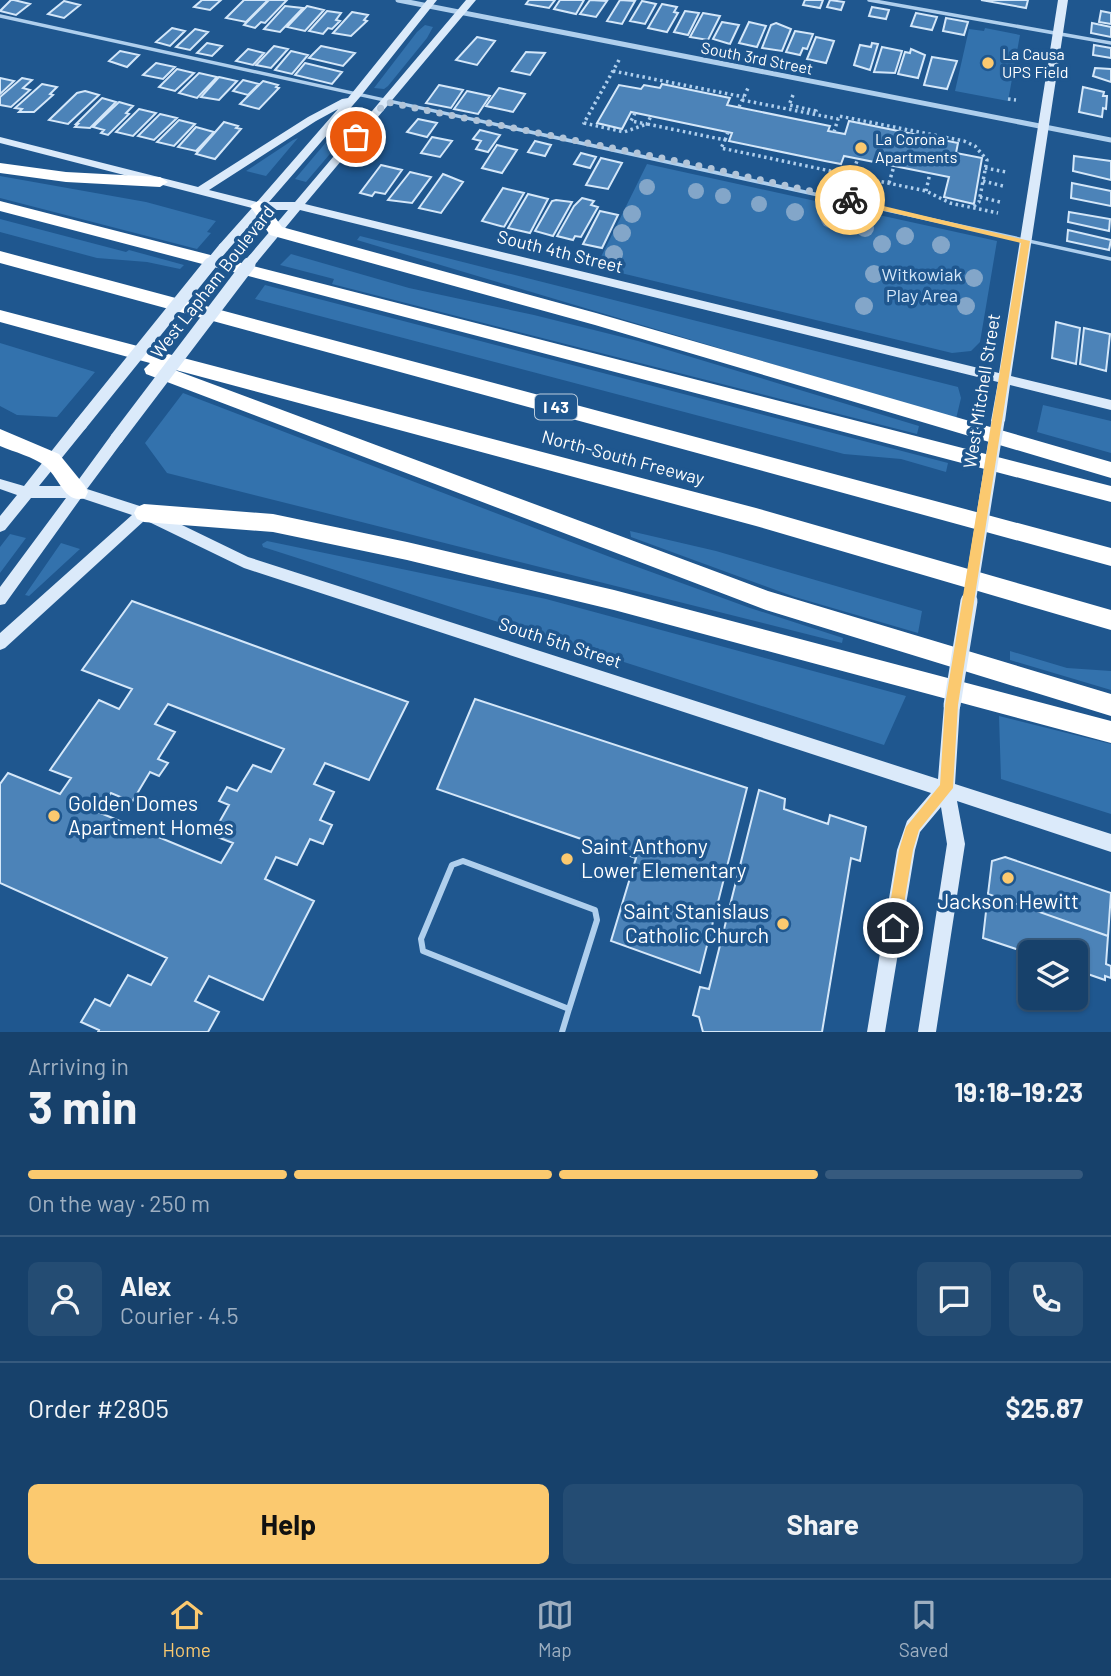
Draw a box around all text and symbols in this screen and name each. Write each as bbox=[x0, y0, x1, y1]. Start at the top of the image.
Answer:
street label: South 3rd Street bbox=[699, 37, 815, 78]
place label: La Causa UPS Field bbox=[1002, 44, 1069, 81]
marker: La Causa UPS Field bbox=[980, 55, 996, 71]
pin bbox=[326, 107, 386, 167]
icon: bag bbox=[337, 118, 375, 156]
place label: La Corona Apartments bbox=[875, 129, 957, 166]
marker: La Corona Apartments bbox=[853, 140, 869, 156]
courier bbox=[815, 165, 885, 235]
icon: bike bbox=[831, 181, 869, 219]
street label: West Lapham Boulevard bbox=[146, 201, 279, 362]
street label: South 4th Street bbox=[495, 225, 625, 277]
park label: Witkowiak Play Area bbox=[882, 263, 962, 306]
street label: West Mitchell Street bbox=[958, 312, 1004, 470]
road number: I 43 bbox=[535, 394, 577, 420]
street label: North-South Freeway bbox=[540, 425, 707, 489]
street label: South 5th Street bbox=[496, 612, 625, 672]
place label: Golden Domes Apartment Homes bbox=[68, 790, 234, 839]
marker: Golden Domes Apartment Homes bbox=[46, 808, 62, 824]
place label: Saint Anthony Lower Elementary bbox=[581, 833, 747, 882]
marker: Saint Anthony Lower Elementary bbox=[559, 851, 575, 867]
marker: Jackson Hewitt bbox=[1000, 870, 1016, 886]
place label: Jackson Hewitt bbox=[937, 888, 1079, 913]
place label: Saint Stanislaus Catholic Church bbox=[623, 898, 769, 947]
pin bbox=[863, 898, 923, 958]
icon: home bbox=[874, 909, 912, 947]
marker: Saint Stanislaus Catholic Church bbox=[775, 916, 791, 932]
map controls bbox=[1018, 940, 1088, 1010]
button: layers bbox=[1018, 940, 1088, 1010]
text: Arriving in bbox=[28, 1052, 129, 1080]
text: 19:18–19:23 bbox=[954, 1076, 1083, 1107]
text: 3 min bbox=[28, 1078, 137, 1133]
text: On the way · 250 m bbox=[28, 1189, 210, 1217]
button: person bbox=[28, 1262, 102, 1336]
button: chat bbox=[917, 1262, 991, 1336]
button: phone bbox=[1009, 1262, 1083, 1336]
text: Alex bbox=[120, 1270, 171, 1301]
text: Courier · 4.5 bbox=[120, 1301, 239, 1329]
text: Order #2805 bbox=[28, 1392, 169, 1423]
text: $25.87 bbox=[1006, 1392, 1083, 1423]
button: Help bbox=[28, 1484, 549, 1564]
button: Share bbox=[563, 1484, 1083, 1564]
tab: Home bbox=[162, 1596, 211, 1661]
tab: Map bbox=[536, 1596, 574, 1661]
tab: Saved bbox=[899, 1596, 949, 1661]

